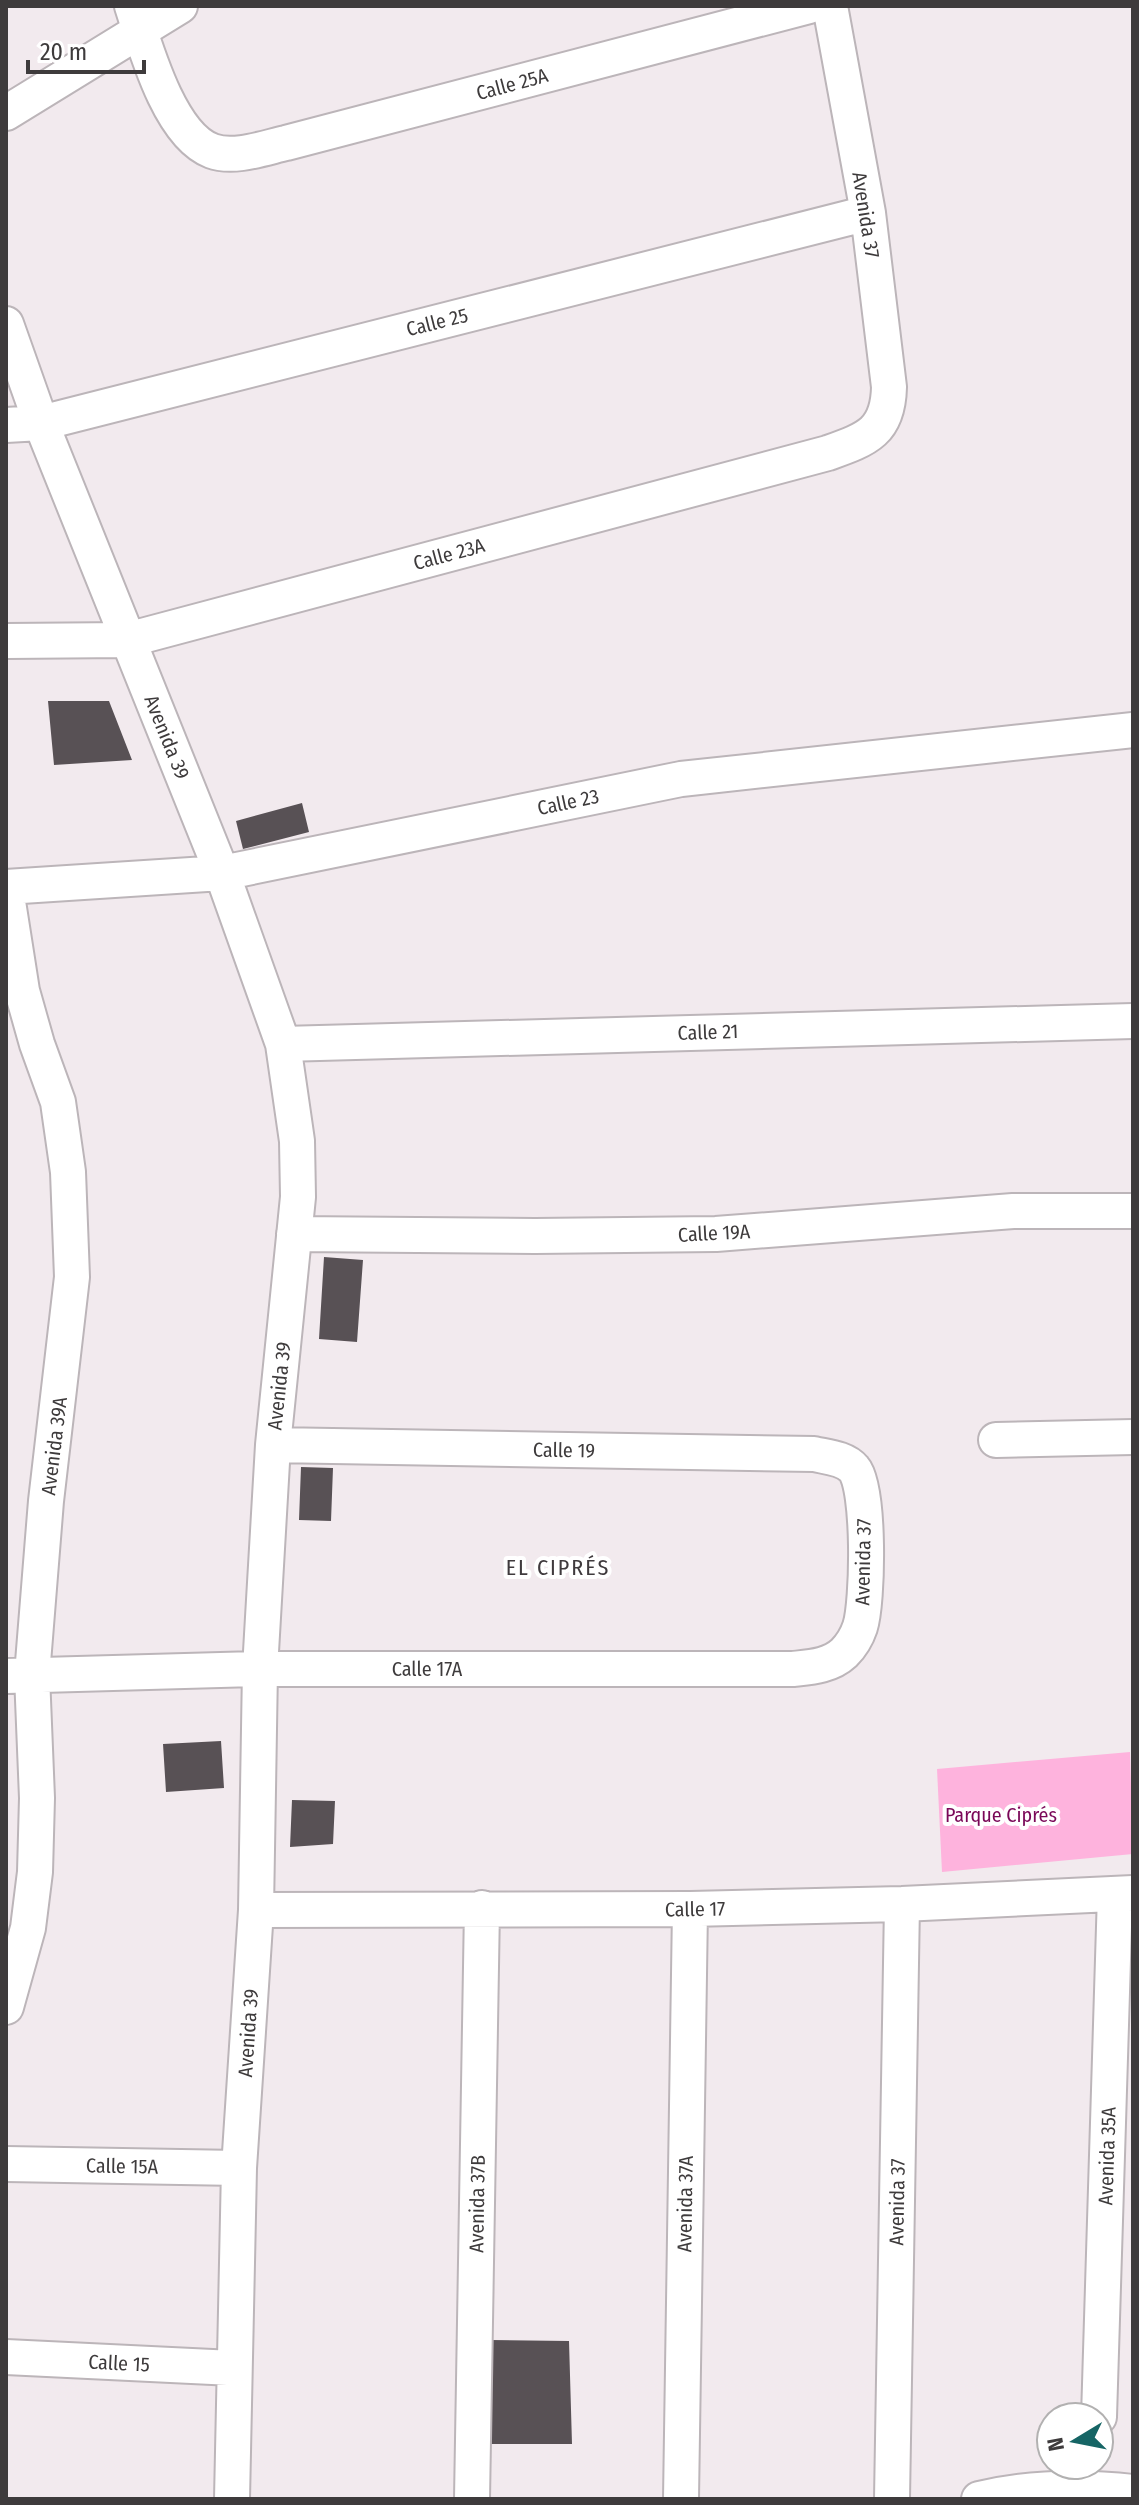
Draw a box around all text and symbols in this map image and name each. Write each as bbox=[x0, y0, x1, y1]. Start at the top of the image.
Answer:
scale bar bbox=[28, 24, 144, 74]
text: 20 m bbox=[40, 38, 87, 66]
street label: Calle 25A bbox=[474, 63, 551, 105]
street label: Avenida 37 bbox=[847, 170, 885, 260]
street label: Calle 25 bbox=[404, 303, 470, 341]
street label: Calle 23A bbox=[411, 533, 488, 575]
street label: Avenida 39 bbox=[139, 691, 195, 783]
street label: Calle 23 bbox=[535, 784, 601, 820]
street label: Calle 21 bbox=[677, 1019, 739, 1045]
street label: Calle 19A bbox=[677, 1219, 751, 1247]
street label: Avenida 39 bbox=[262, 1341, 296, 1431]
street label: Avenida 39A bbox=[36, 1395, 72, 1497]
street label: Calle 19 bbox=[533, 1437, 595, 1463]
street label: Avenida 37 bbox=[850, 1518, 876, 1606]
district label: EL CIPRÉS bbox=[506, 1554, 610, 1581]
street label: Calle 17A bbox=[392, 1657, 463, 1681]
park label: Parque Ciprés bbox=[945, 1803, 1057, 1827]
street label: Calle 17 bbox=[665, 1896, 725, 1922]
street label: Avenida 39 bbox=[233, 1988, 263, 2078]
street label: Avenida 35A bbox=[1093, 2106, 1121, 2206]
street label: Calle 15A bbox=[86, 2153, 159, 2179]
street label: Avenida 37B bbox=[464, 2155, 490, 2253]
street label: Avenida 37A bbox=[672, 2155, 698, 2253]
street label: Avenida 37 bbox=[884, 2158, 910, 2246]
street label: Calle 15 bbox=[88, 2349, 150, 2377]
north arrow bbox=[1035, 2401, 1115, 2481]
text: N bbox=[1041, 2436, 1070, 2453]

